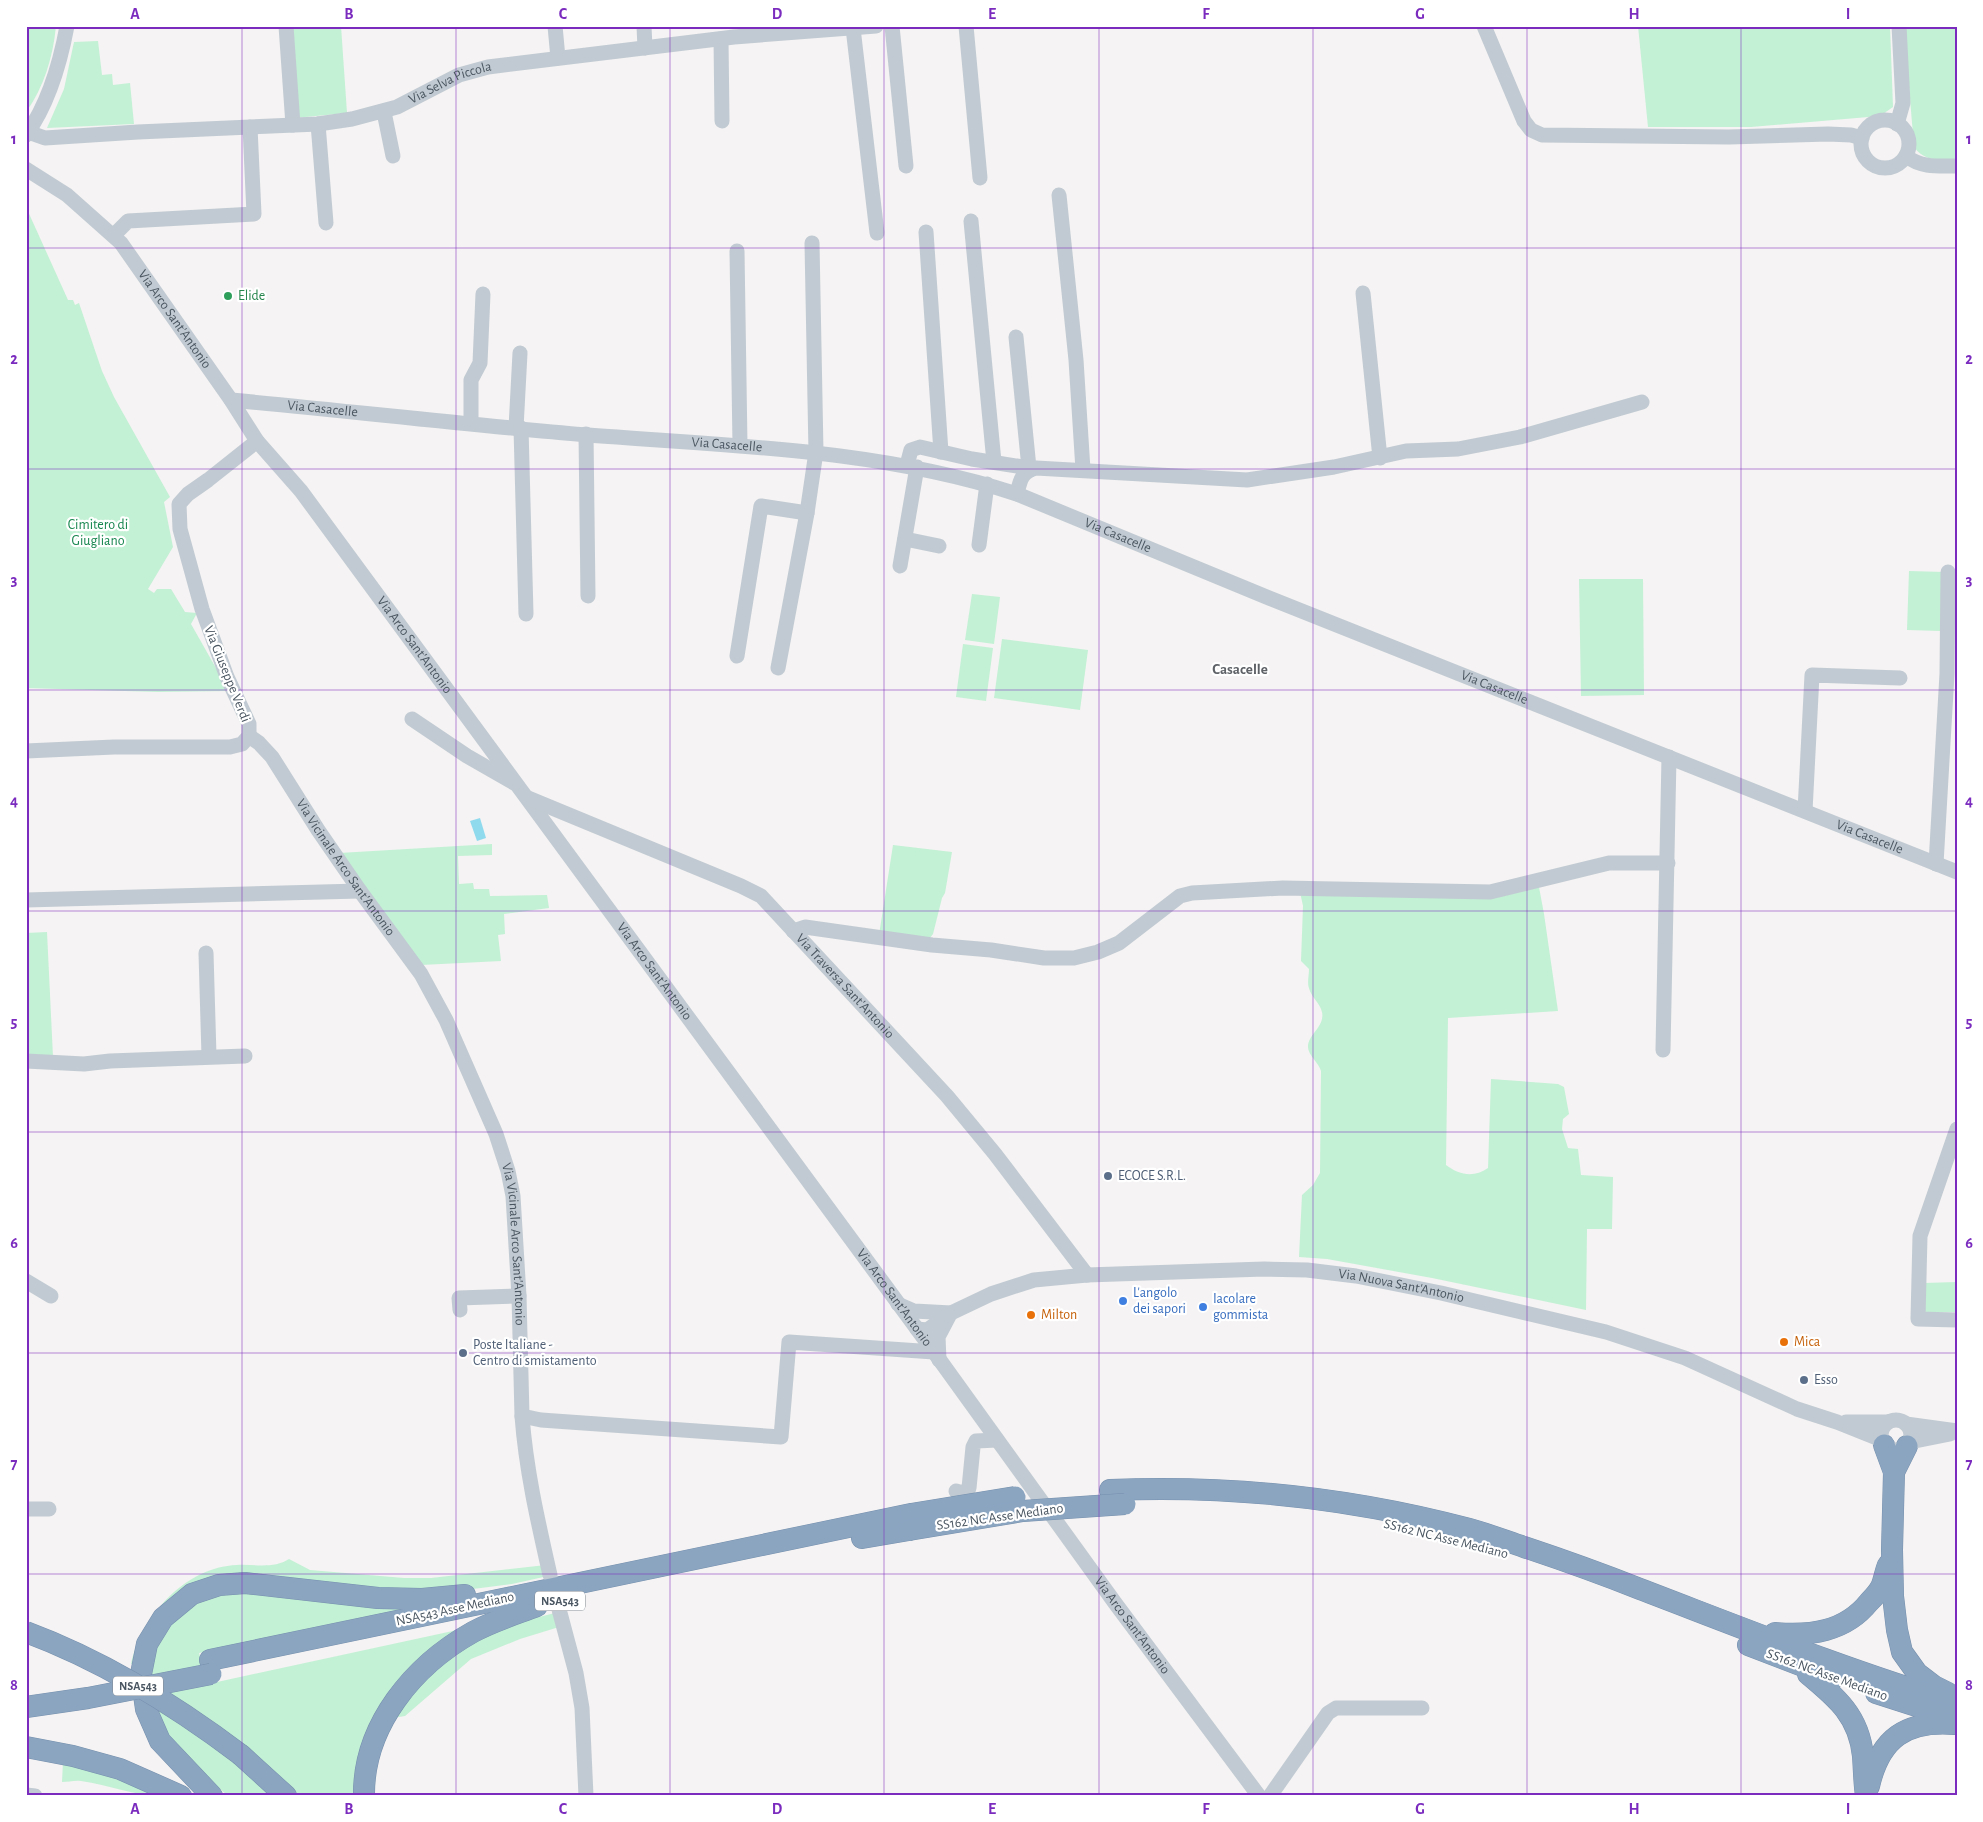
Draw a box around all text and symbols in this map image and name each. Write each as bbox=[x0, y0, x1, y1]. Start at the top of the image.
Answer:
text: A bbox=[130, 6, 140, 22]
text: B bbox=[344, 6, 354, 22]
text: C bbox=[559, 6, 568, 22]
text: D bbox=[772, 6, 783, 22]
text: E bbox=[988, 6, 996, 22]
text: F bbox=[1202, 6, 1210, 22]
text: G bbox=[1415, 6, 1425, 22]
text: H bbox=[1628, 6, 1640, 22]
text: I bbox=[1846, 6, 1850, 22]
street label: Via Selva Piccola bbox=[406, 60, 493, 107]
text: 1 bbox=[11, 131, 17, 147]
text: 1 bbox=[1966, 131, 1972, 147]
street label: Via Arco Sant'Antonio bbox=[135, 267, 214, 371]
place label: Elide bbox=[238, 289, 265, 303]
marker: Elide bbox=[222, 290, 234, 302]
text: 2 bbox=[10, 351, 18, 367]
text: 2 bbox=[1965, 351, 1973, 367]
street label: Via Casacelle bbox=[287, 398, 358, 419]
street label: Via Casacelle bbox=[691, 435, 763, 455]
street label: Via Casacelle bbox=[1082, 516, 1153, 556]
park label: Cimitero di Giugliano bbox=[68, 518, 128, 548]
text: 3 bbox=[11, 572, 18, 588]
text: 3 bbox=[1966, 572, 1973, 588]
street label: Via Arco Sant'Antonio bbox=[374, 594, 455, 697]
street label: Via Giuseppe Verdi bbox=[201, 624, 253, 724]
district label: Casacelle bbox=[1212, 662, 1268, 677]
street label: Via Casacelle bbox=[1459, 668, 1530, 707]
text: 4 bbox=[10, 793, 18, 809]
text: 4 bbox=[1965, 793, 1973, 809]
street label: Via Vicinale Arco Sant'Antonio bbox=[293, 797, 398, 939]
street label: Via Casacelle bbox=[1834, 818, 1905, 857]
street label: Via Arco Sant'Antonio bbox=[614, 920, 695, 1023]
street label: Via Traversa Sant'Antonio bbox=[793, 931, 897, 1041]
text: 5 bbox=[11, 1014, 18, 1030]
text: 5 bbox=[1966, 1014, 1973, 1030]
street label: Via Vicinale Arco Sant'Antonio bbox=[499, 1161, 527, 1326]
place label: ECOCE S.R.L. bbox=[1118, 1169, 1186, 1183]
marker: ECOCE S.R.L. bbox=[1102, 1170, 1114, 1182]
text: 6 bbox=[10, 1235, 18, 1251]
text: 6 bbox=[1965, 1235, 1973, 1251]
street label: Via Arco Sant'Antonio bbox=[854, 1247, 934, 1349]
street label: Via Nuova Sant'Antonio bbox=[1338, 1267, 1466, 1305]
place label: L'angolo dei sapori bbox=[1133, 1286, 1186, 1316]
place label: Iacolare gommista bbox=[1213, 1292, 1269, 1322]
marker: L'angolo dei sapori bbox=[1117, 1295, 1129, 1307]
marker: Iacolare gommista bbox=[1197, 1301, 1209, 1313]
place label: Milton bbox=[1041, 1308, 1077, 1322]
marker: Milton bbox=[1025, 1309, 1037, 1321]
place label: Mica bbox=[1794, 1335, 1821, 1349]
marker: Mica bbox=[1778, 1336, 1790, 1348]
place label: Poste Italiane - Centro di smistamento bbox=[473, 1338, 597, 1368]
marker: Poste Italiane - Centro di smistamento bbox=[457, 1347, 469, 1359]
place label: Esso bbox=[1814, 1373, 1838, 1387]
marker: Esso bbox=[1798, 1374, 1810, 1386]
text: 7 bbox=[11, 1456, 18, 1472]
text: 7 bbox=[1966, 1456, 1973, 1472]
street label: SS162 NC Asse Mediano bbox=[936, 1501, 1064, 1533]
street label: SS162 NC Asse Mediano bbox=[1382, 1517, 1510, 1561]
street label: Via Arco Sant'Antonio bbox=[1092, 1574, 1173, 1677]
street label: NSA543 Asse Mediano bbox=[395, 1590, 515, 1628]
road number: NSA543 bbox=[535, 1592, 585, 1610]
street label: SS162 NC Asse Mediano bbox=[1765, 1647, 1890, 1703]
road number: NSA543 bbox=[113, 1676, 163, 1695]
text: 8 bbox=[10, 1677, 18, 1693]
text: 8 bbox=[1965, 1677, 1973, 1693]
text: A bbox=[130, 1801, 140, 1817]
text: B bbox=[344, 1801, 354, 1817]
text: C bbox=[559, 1801, 568, 1817]
text: D bbox=[772, 1801, 783, 1817]
text: E bbox=[988, 1801, 996, 1817]
text: F bbox=[1202, 1801, 1210, 1817]
text: G bbox=[1415, 1801, 1425, 1817]
text: H bbox=[1628, 1801, 1640, 1817]
text: I bbox=[1846, 1801, 1850, 1817]

